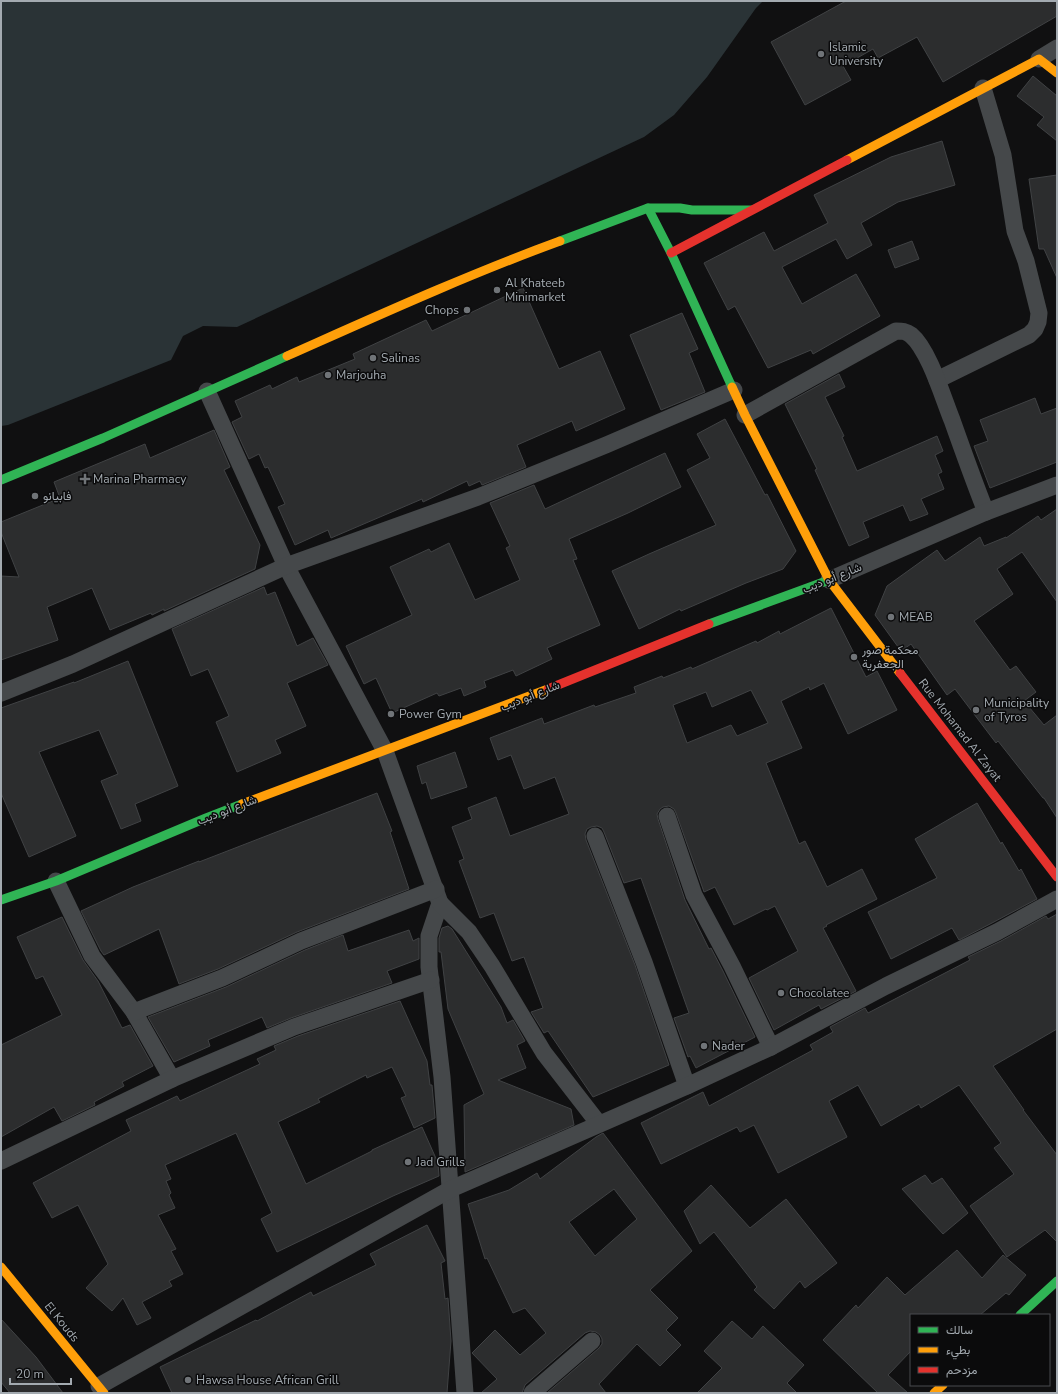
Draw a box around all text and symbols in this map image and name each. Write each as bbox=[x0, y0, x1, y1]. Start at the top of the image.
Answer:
place label: Islamic University bbox=[829, 39, 884, 69]
marker: Islamic University bbox=[816, 49, 826, 59]
place label: Al Khateeb Minimarket bbox=[505, 275, 566, 305]
marker: Al Khateeb Minimarket bbox=[492, 285, 502, 295]
place label: Chops bbox=[425, 302, 459, 318]
marker: Chops bbox=[462, 305, 472, 315]
place label: Salinas bbox=[381, 350, 420, 366]
marker: Salinas bbox=[368, 353, 378, 363]
place label: Marjouha bbox=[336, 367, 386, 383]
marker: Marjouha bbox=[323, 370, 333, 380]
place label: Marina Pharmacy bbox=[93, 471, 187, 487]
marker: Marina Pharmacy bbox=[80, 474, 90, 484]
place label: فابيانو bbox=[43, 488, 71, 504]
marker: فابيانو bbox=[30, 491, 40, 501]
street label: شارع أبو ديب bbox=[800, 559, 864, 598]
place label: MEAB bbox=[899, 609, 933, 625]
marker: MEAB bbox=[886, 612, 896, 622]
place label: محكمة صور الجعفرية bbox=[861, 642, 918, 672]
marker: محكمة صور الجعفرية bbox=[849, 652, 859, 662]
street label: Rue Mohamad Al Zayat bbox=[915, 675, 1006, 785]
street label: شارع أبو ديب bbox=[498, 677, 562, 716]
place label: Municipality of Tyros bbox=[984, 695, 1050, 725]
marker: Municipality of Tyros bbox=[971, 705, 981, 715]
place label: Power Gym bbox=[399, 706, 462, 722]
marker: Power Gym bbox=[386, 709, 396, 719]
street label: شارع أبو ديب bbox=[195, 791, 259, 830]
place label: Chocolatee bbox=[789, 985, 850, 1001]
marker: Chocolatee bbox=[776, 988, 786, 998]
place label: Nader bbox=[712, 1038, 746, 1054]
marker: Nader bbox=[699, 1041, 709, 1051]
place label: Jad Grills bbox=[415, 1154, 465, 1170]
marker: Jad Grills bbox=[403, 1157, 413, 1167]
street label: El Kouds bbox=[41, 1299, 83, 1346]
legend bbox=[910, 1314, 1050, 1386]
text: سالك bbox=[946, 1322, 973, 1338]
text: بطيء bbox=[946, 1342, 970, 1360]
scale bar bbox=[10, 1360, 71, 1386]
text: مزدحم bbox=[946, 1362, 977, 1378]
text: 20 m bbox=[16, 1366, 44, 1382]
place label: Hawsa House African Grill bbox=[196, 1372, 339, 1388]
marker: Hawsa House African Grill bbox=[183, 1375, 193, 1385]

